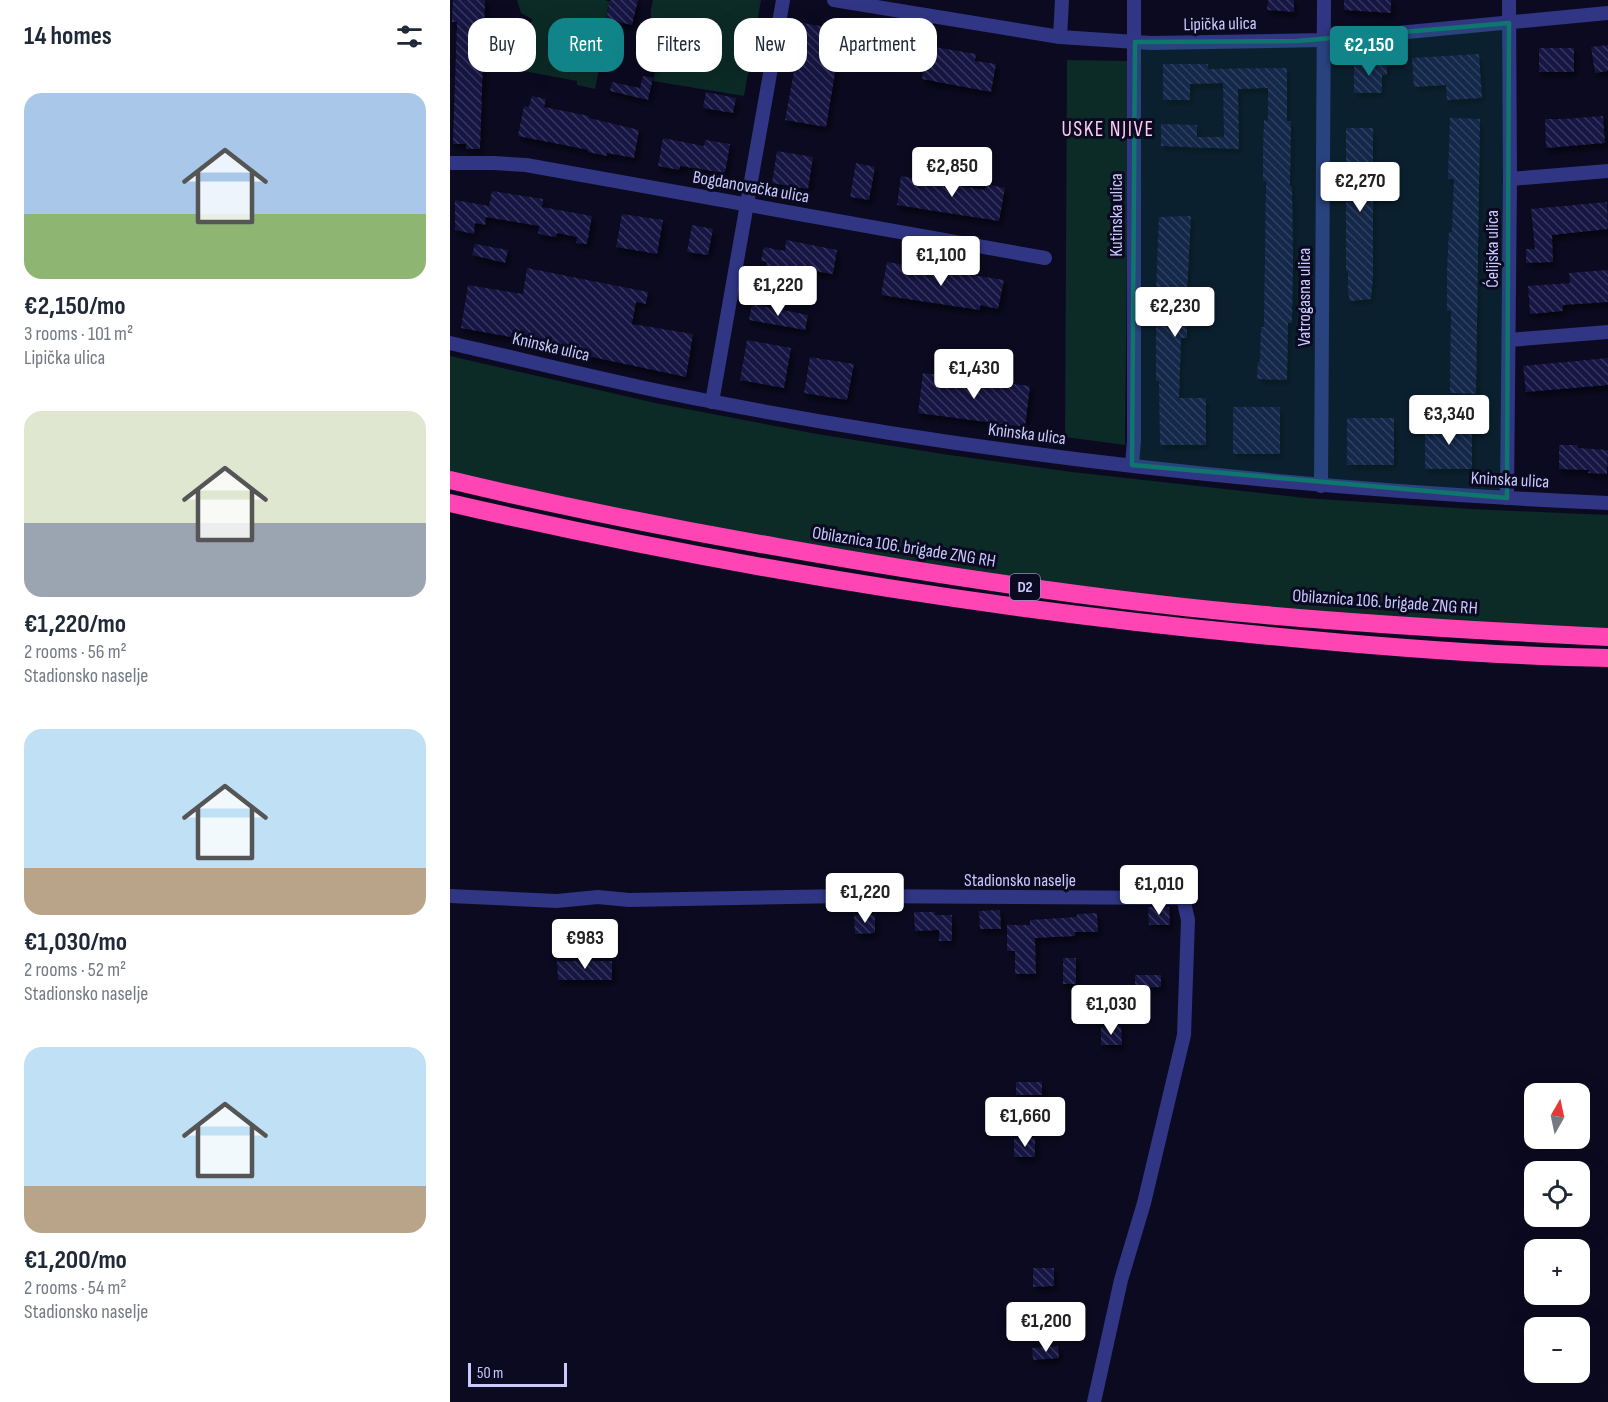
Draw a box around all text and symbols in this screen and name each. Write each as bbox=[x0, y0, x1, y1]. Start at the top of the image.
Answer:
street label: Lipička ulica bbox=[1183, 13, 1257, 35]
chip: Buy bbox=[468, 18, 536, 72]
chip: Rent bbox=[548, 18, 624, 72]
chip: Filters bbox=[636, 18, 722, 72]
chip: New bbox=[734, 18, 807, 72]
chip: Apartment bbox=[819, 18, 937, 72]
icon: filters bbox=[393, 20, 426, 53]
text: 14 homes bbox=[24, 21, 112, 52]
pin: €2,150 bbox=[1320, 26, 1418, 77]
text: €2,150 bbox=[1344, 33, 1394, 57]
district label: USKE NJIVE bbox=[1061, 117, 1155, 142]
icon: home bbox=[171, 132, 279, 240]
pin: €2,850 bbox=[903, 147, 1001, 198]
text: €2,850 bbox=[926, 154, 978, 178]
pin: €2,270 bbox=[1311, 162, 1409, 213]
street label: Bogdanovačka ulica bbox=[691, 166, 811, 208]
text: €2,270 bbox=[1335, 169, 1385, 193]
street label: Kutinska ulica bbox=[1106, 173, 1127, 257]
street label: Ćelijska ulica bbox=[1482, 210, 1503, 288]
pin: €1,100 bbox=[892, 236, 990, 287]
text: €1,100 bbox=[916, 243, 966, 267]
street label: Vatrogasna ulica bbox=[1294, 248, 1315, 346]
pin: €1,220 bbox=[729, 266, 827, 317]
text: €1,220 bbox=[753, 273, 803, 297]
pin: €2,230 bbox=[1126, 287, 1224, 338]
text: €2,150/mo bbox=[24, 291, 126, 322]
text: €2,230 bbox=[1149, 294, 1201, 318]
text: 3 rooms · 101 m² bbox=[24, 322, 133, 346]
street label: Kninska ulica bbox=[510, 328, 592, 366]
text: Lipička ulica bbox=[24, 346, 105, 370]
pin: €1,430 bbox=[925, 349, 1023, 400]
text: €1,430 bbox=[948, 356, 1000, 380]
pin: €3,340 bbox=[1400, 395, 1498, 446]
text: €3,340 bbox=[1423, 402, 1475, 426]
street label: Kninska ulica bbox=[987, 419, 1067, 449]
icon: home bbox=[171, 450, 279, 558]
street label: Kninska ulica bbox=[1470, 467, 1550, 493]
street label: Obilaznica 106. brigade ZNG RH bbox=[811, 522, 997, 572]
road number: D2 bbox=[1010, 574, 1040, 600]
street label: Obilaznica 106. brigade ZNG RH bbox=[1292, 585, 1478, 619]
text: €1,220/mo bbox=[24, 609, 126, 640]
text: 2 rooms · 56 m² bbox=[24, 640, 127, 664]
text: Stadionsko naselje bbox=[24, 664, 148, 688]
icon: home bbox=[171, 768, 279, 876]
pin: €1,010 bbox=[1110, 865, 1208, 916]
street label: Stadionsko naselje bbox=[964, 870, 1076, 891]
text: €1,010 bbox=[1134, 872, 1184, 896]
pin: €1,220 bbox=[816, 873, 914, 924]
text: €1,220 bbox=[840, 880, 890, 904]
pin: €983 bbox=[549, 919, 621, 970]
text: €983 bbox=[566, 926, 604, 950]
text: €1,030/mo bbox=[24, 927, 127, 958]
text: 2 rooms · 52 m² bbox=[24, 958, 126, 982]
text: Stadionsko naselje bbox=[24, 982, 148, 1006]
pin: €1,030 bbox=[1062, 985, 1160, 1036]
text: €1,030 bbox=[1085, 992, 1137, 1016]
north arrow bbox=[1524, 1083, 1590, 1149]
map controls bbox=[1524, 1083, 1590, 1383]
icon: home bbox=[171, 1086, 279, 1194]
pin: €1,660 bbox=[976, 1097, 1074, 1148]
text: €1,660 bbox=[999, 1104, 1051, 1128]
button: locate bbox=[1524, 1161, 1590, 1227]
button: + bbox=[1524, 1239, 1590, 1305]
text: €1,200/mo bbox=[24, 1245, 127, 1276]
text: 2 rooms · 54 m² bbox=[24, 1276, 126, 1300]
text: Stadionsko naselje bbox=[24, 1300, 148, 1324]
pin: €1,200 bbox=[997, 1302, 1095, 1353]
text: €1,200 bbox=[1020, 1309, 1072, 1333]
button: − bbox=[1524, 1317, 1590, 1383]
scale bar bbox=[468, 1360, 567, 1388]
text: 50 m bbox=[477, 1364, 503, 1383]

